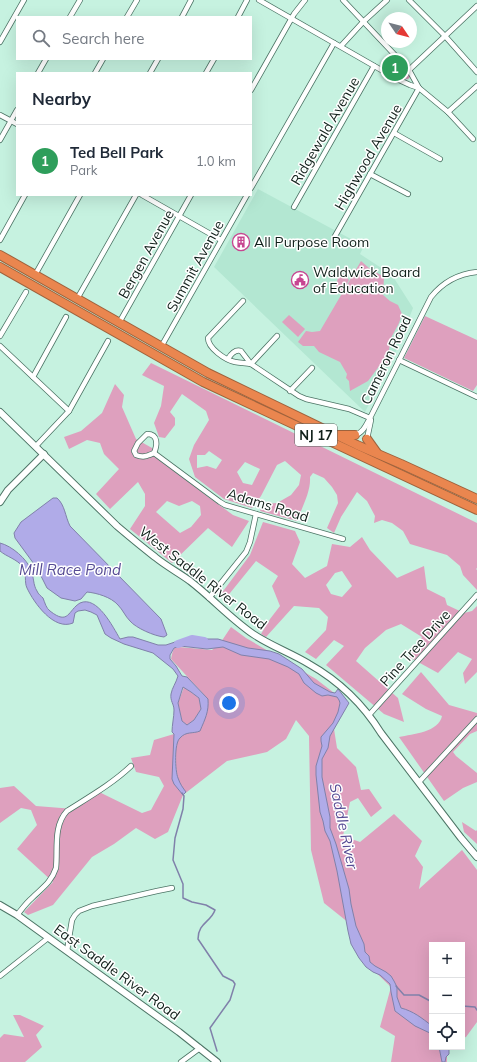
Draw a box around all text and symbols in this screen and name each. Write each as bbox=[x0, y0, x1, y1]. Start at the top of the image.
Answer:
north arrow bbox=[381, 12, 417, 48]
search box bbox=[16, 16, 252, 60]
icon: search bbox=[30, 27, 52, 49]
text: Search here bbox=[62, 29, 144, 48]
pin: 1 bbox=[382, 53, 408, 83]
street label: Ridgewald Avenue bbox=[287, 74, 363, 188]
text: Nearby bbox=[32, 88, 91, 109]
street label: Highwood Avenue bbox=[330, 101, 406, 213]
text: Ted Bell Park bbox=[70, 143, 163, 162]
text: 1 bbox=[41, 153, 49, 169]
text: 1.0 km bbox=[196, 153, 236, 169]
text: Park bbox=[70, 162, 97, 178]
street label: Bergen Avenue bbox=[114, 206, 178, 302]
street label: Summit Avenue bbox=[162, 217, 228, 315]
building icon: All Purpose Room bbox=[231, 232, 251, 252]
place label: All Purpose Room bbox=[254, 233, 369, 251]
place label: Waldwick Board of Education bbox=[313, 263, 421, 297]
public building icon: Waldwick Board of Education bbox=[290, 270, 310, 290]
street label: Cameron Road bbox=[357, 313, 415, 407]
road number: NJ 17 bbox=[295, 424, 337, 446]
street label: Adams Road bbox=[225, 484, 311, 526]
street label: West Saddle River Road bbox=[135, 522, 271, 634]
water label: Mill Race Pond bbox=[19, 560, 121, 579]
street label: Pine Tree Drive bbox=[376, 606, 454, 690]
your location bbox=[219, 693, 239, 713]
water label: Saddle River bbox=[326, 781, 362, 871]
street label: East Saddle River Road bbox=[50, 920, 184, 1024]
map controls bbox=[429, 942, 465, 1050]
button: + bbox=[429, 942, 465, 978]
button: − bbox=[429, 978, 465, 1014]
button: locate bbox=[429, 1014, 465, 1050]

